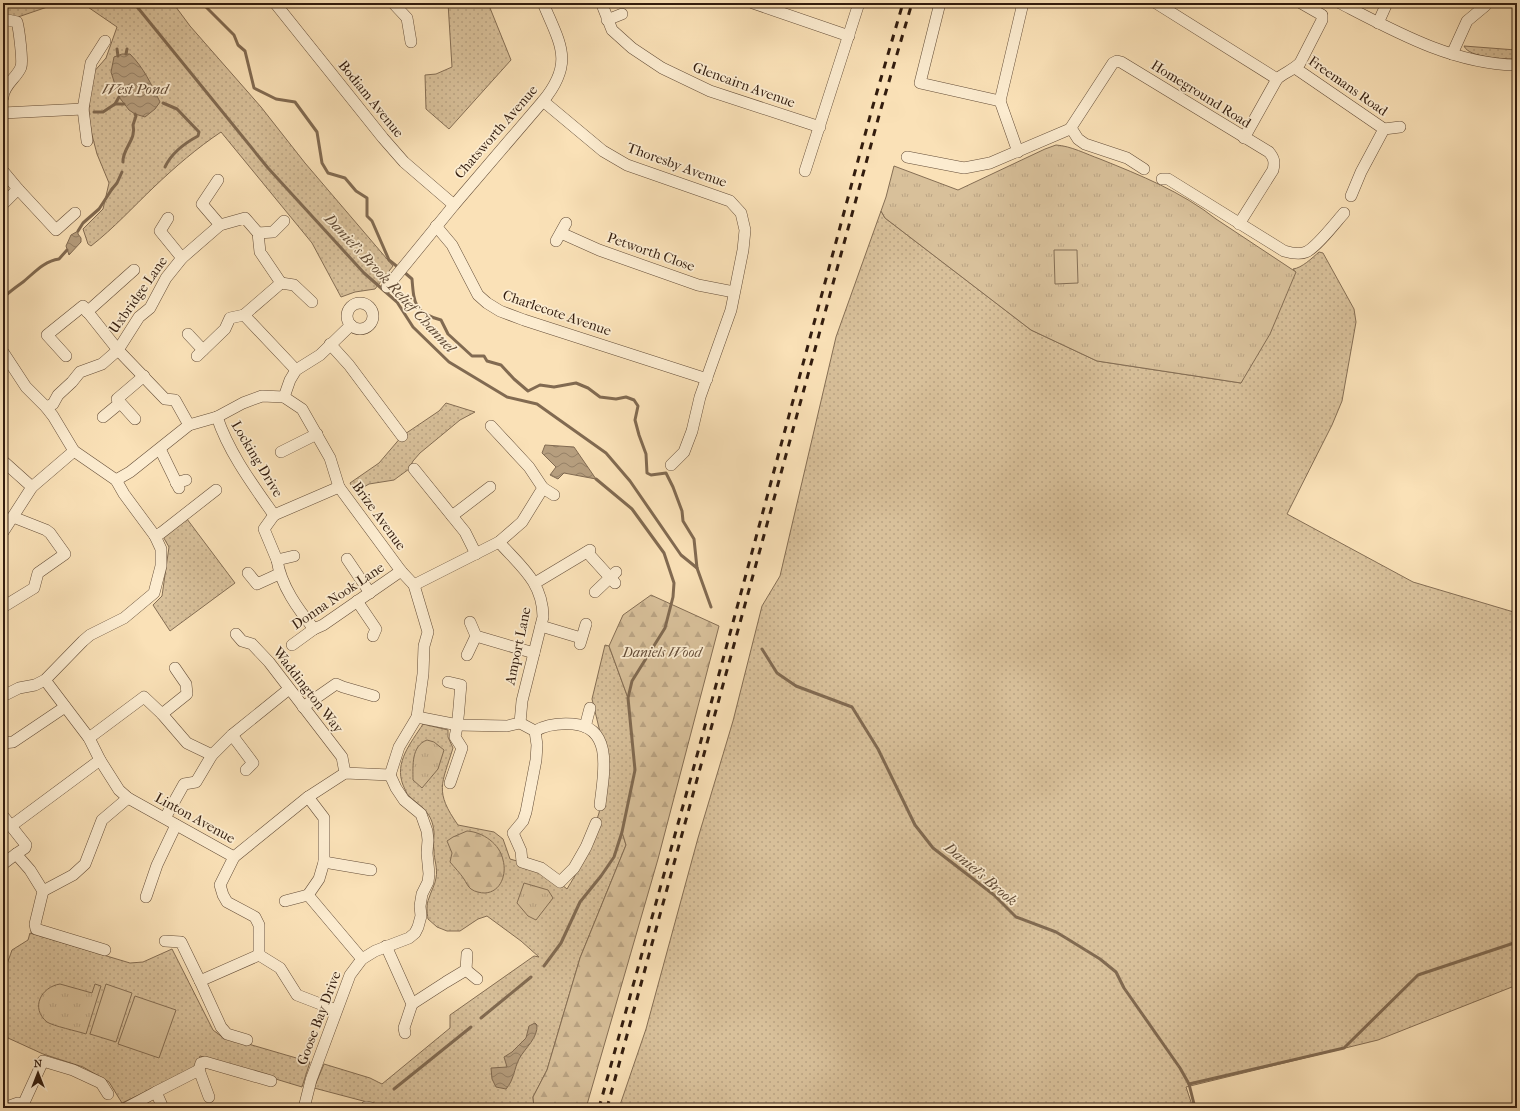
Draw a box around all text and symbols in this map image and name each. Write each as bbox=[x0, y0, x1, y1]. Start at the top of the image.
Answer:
street label: Freemans Road bbox=[1305, 52, 1391, 120]
street label: Homeground Road bbox=[1148, 56, 1254, 132]
street label: Bodiam Avenue bbox=[335, 57, 407, 141]
street label: Glencairn Avenue bbox=[690, 59, 798, 111]
water label: West Pond bbox=[102, 80, 170, 98]
street label: Chatsworth Avenue bbox=[451, 82, 541, 182]
street label: Thoresby Avenue bbox=[625, 139, 729, 191]
water label: Daniel's Brook Relief Channel bbox=[320, 209, 461, 358]
street label: Petworth Close bbox=[605, 229, 697, 275]
street label: Uxbridge Lane bbox=[105, 253, 171, 337]
street label: Charlecote Avenue bbox=[501, 286, 614, 340]
street label: Locking Drive bbox=[228, 418, 286, 500]
street label: Brize Avenue bbox=[348, 478, 410, 554]
street label: Donna Nook Lane bbox=[288, 559, 388, 633]
street label: Amport Lane bbox=[501, 605, 535, 688]
street label: Waddington Way bbox=[269, 643, 347, 737]
park label: Daniels Wood bbox=[621, 644, 703, 661]
street label: Linton Avenue bbox=[152, 789, 238, 847]
water label: Daniel's Brook bbox=[940, 838, 1021, 910]
street label: Goose Bay Drive bbox=[293, 969, 345, 1067]
north arrow bbox=[18, 1053, 58, 1093]
text: N bbox=[34, 1057, 43, 1070]

